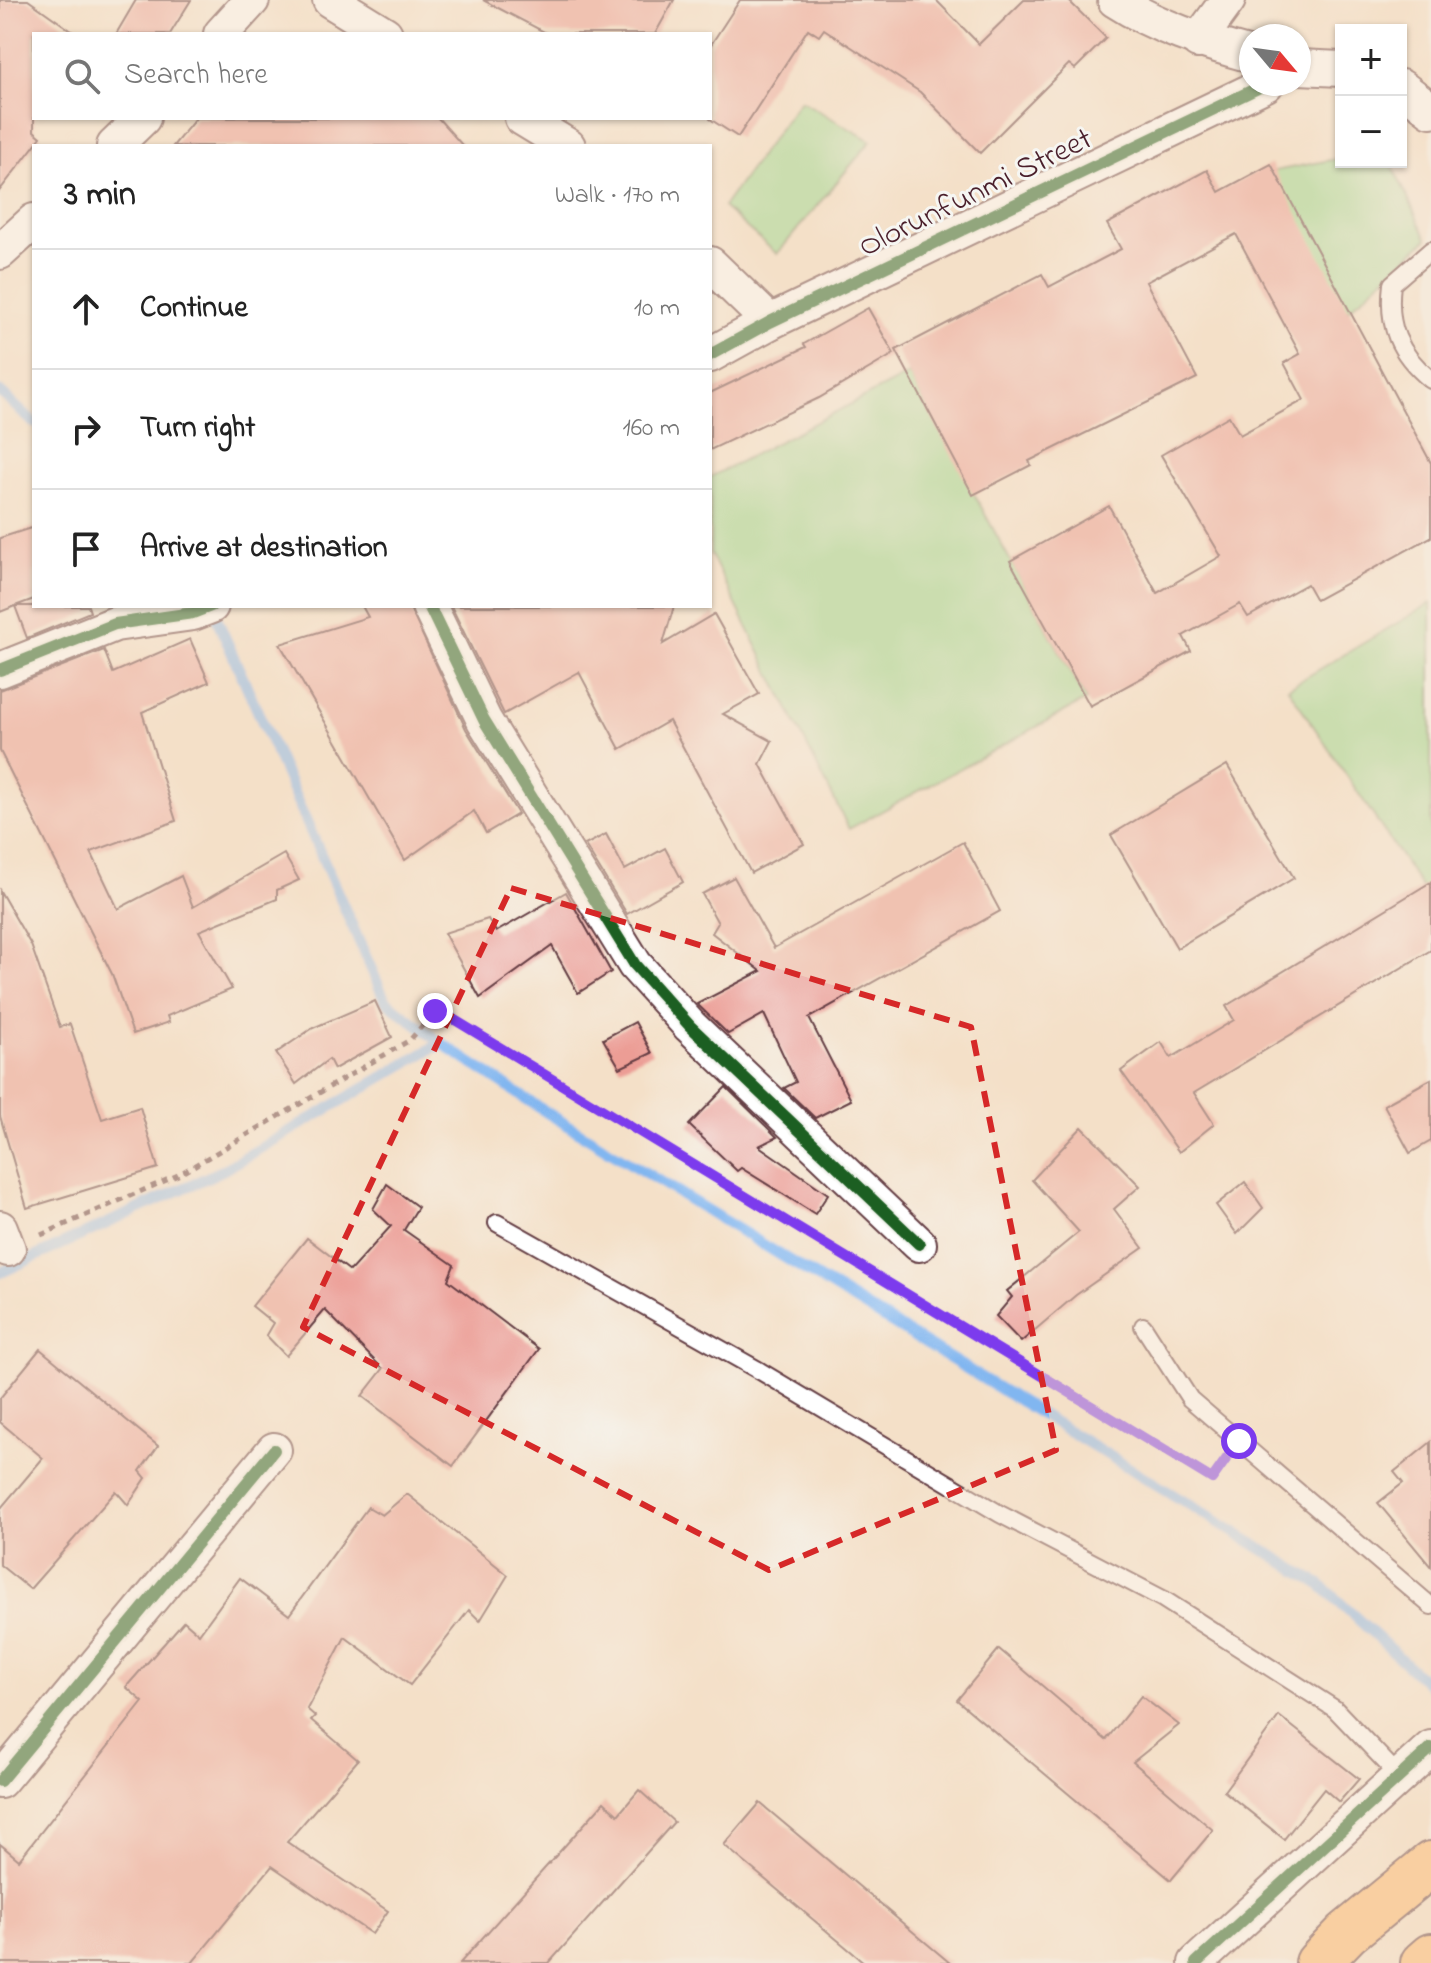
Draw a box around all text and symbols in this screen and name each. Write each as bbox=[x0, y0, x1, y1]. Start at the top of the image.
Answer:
north arrow bbox=[1239, 24, 1311, 96]
map controls bbox=[1335, 24, 1407, 168]
button: + bbox=[1335, 24, 1407, 96]
search box bbox=[32, 32, 712, 120]
icon: search bbox=[60, 54, 104, 98]
text: Search here bbox=[124, 54, 268, 98]
button: − bbox=[1335, 96, 1407, 168]
street label: Olorunfunmi Street bbox=[851, 117, 1101, 271]
text: 3 min bbox=[64, 171, 136, 221]
text: Walk · 170 m bbox=[555, 177, 680, 215]
icon: ahead bbox=[64, 287, 108, 331]
text: Continue bbox=[140, 287, 248, 331]
text: 10 m bbox=[634, 290, 680, 328]
icon: right bbox=[64, 407, 108, 451]
text: Turn right bbox=[140, 407, 255, 451]
text: 160 m bbox=[622, 410, 680, 448]
icon: arrive bbox=[64, 527, 108, 571]
text: Arrive at destination bbox=[140, 527, 388, 571]
route end bbox=[417, 993, 453, 1029]
route start bbox=[1221, 1423, 1257, 1459]

